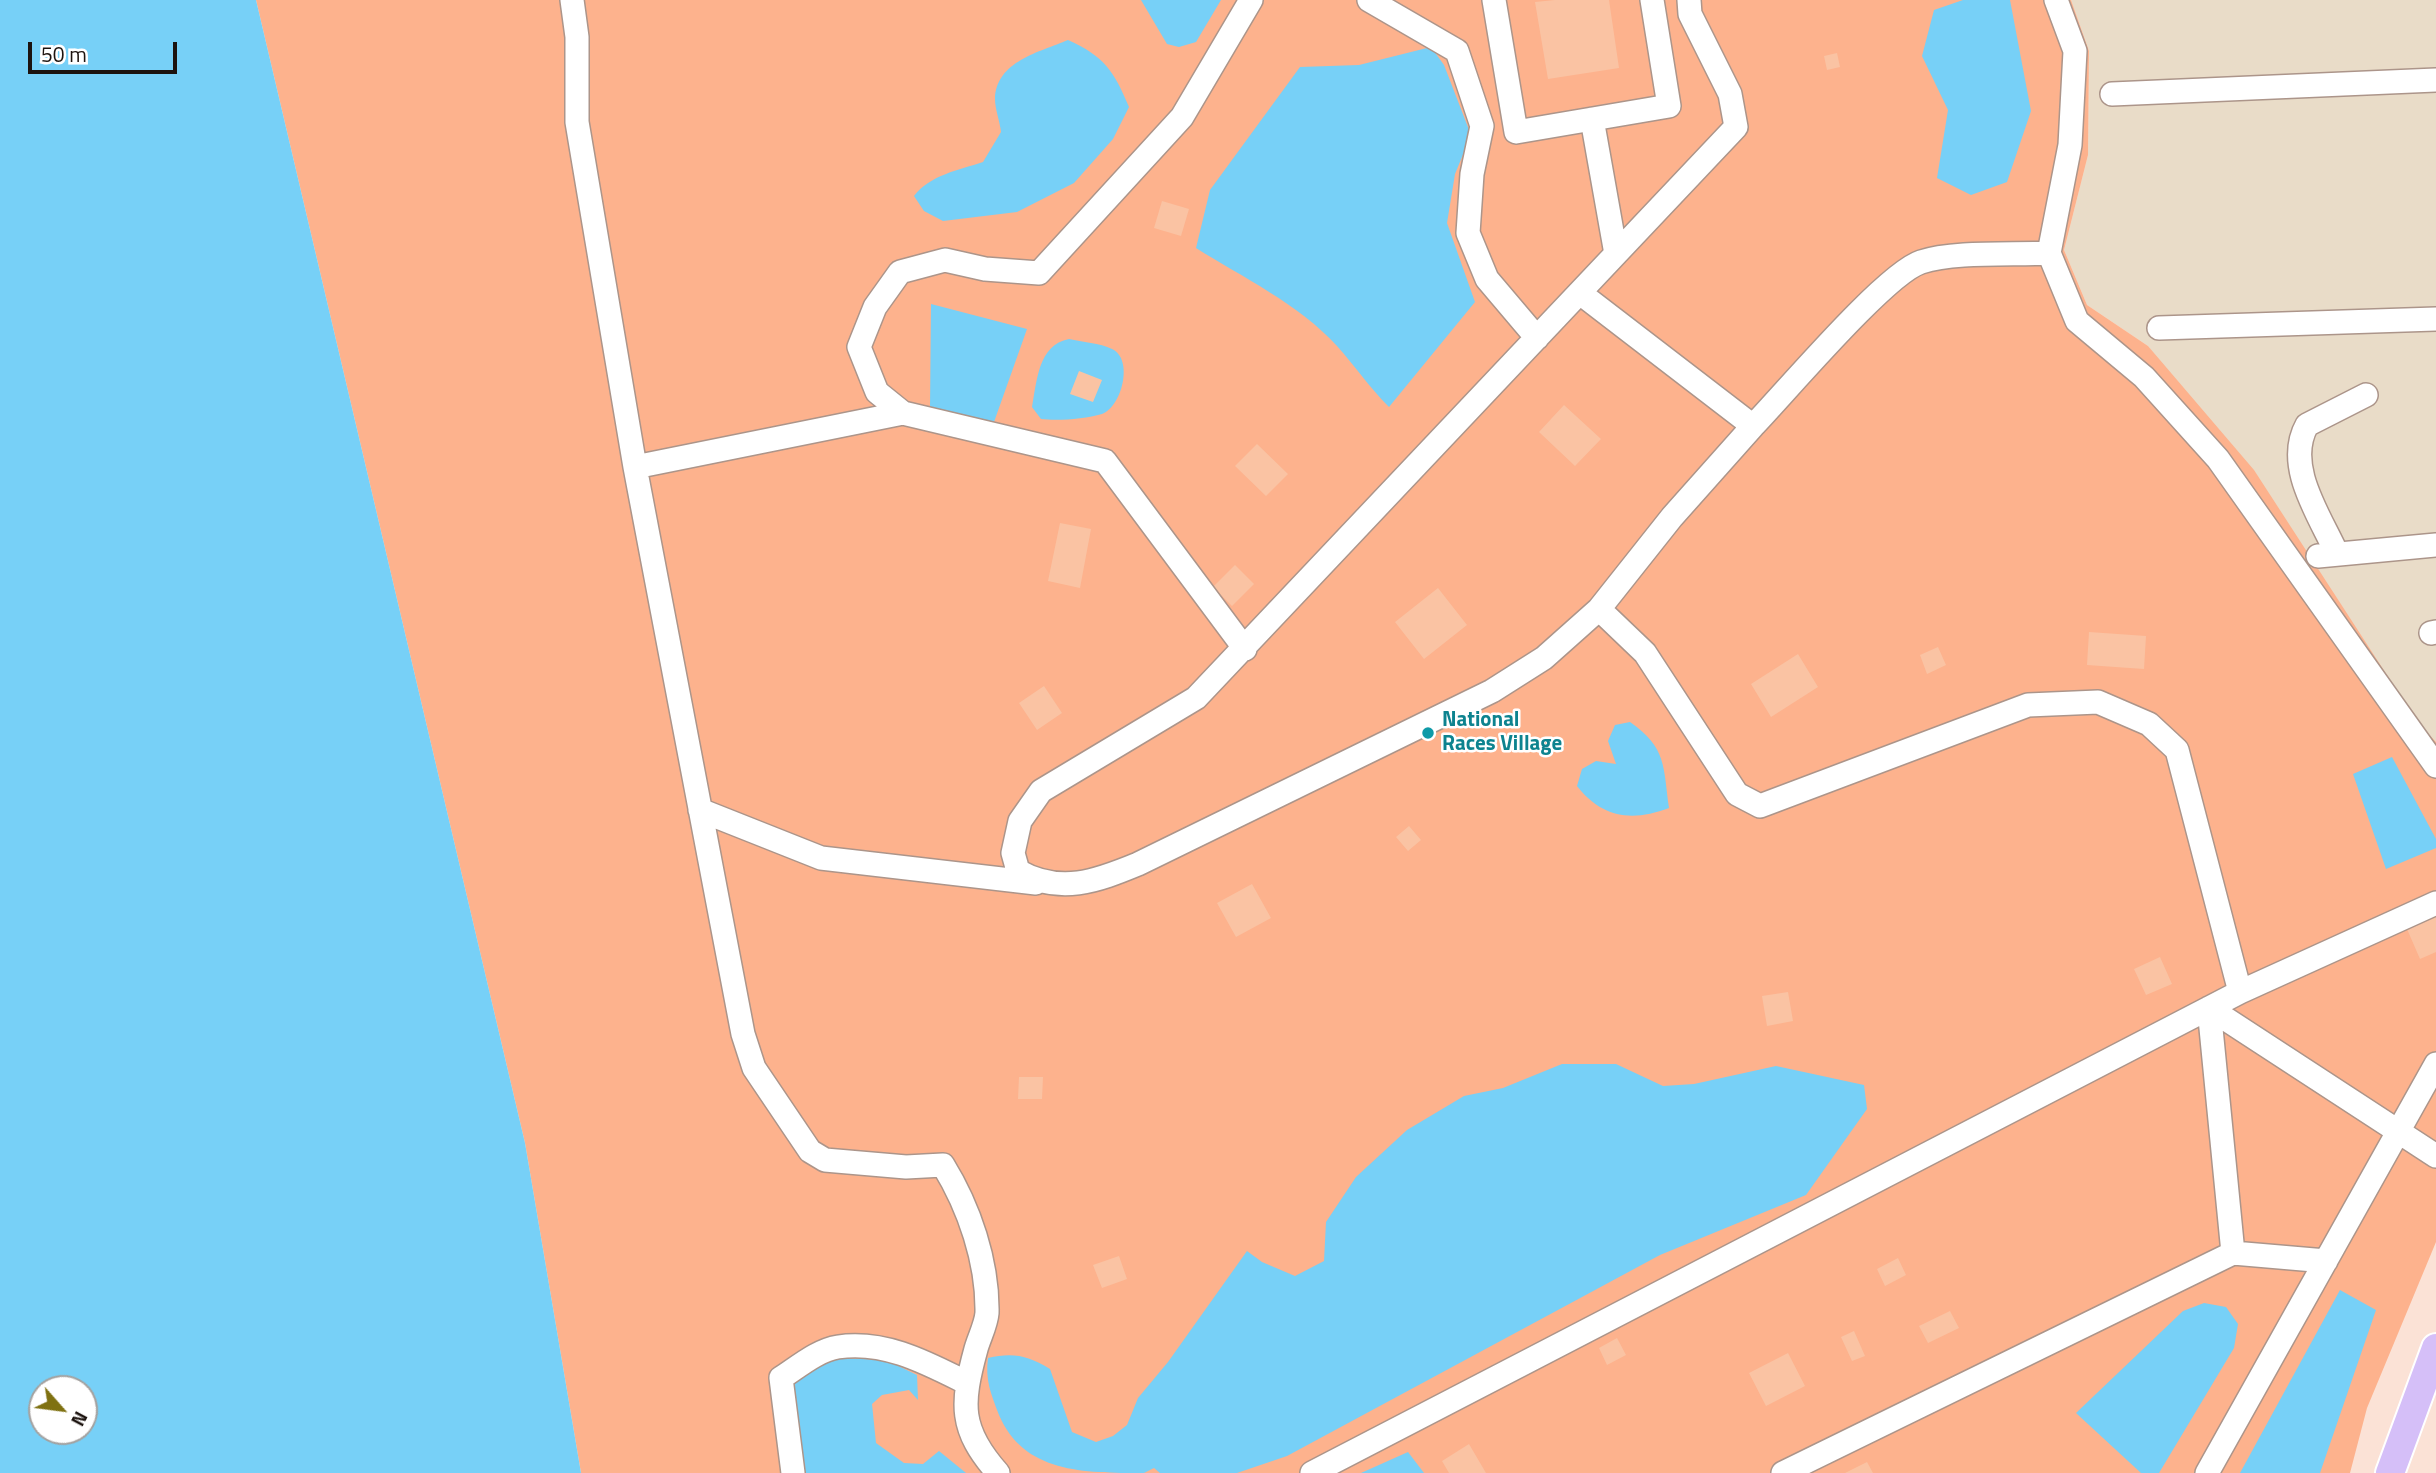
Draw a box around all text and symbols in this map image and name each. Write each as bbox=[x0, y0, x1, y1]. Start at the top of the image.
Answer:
scale bar bbox=[32, 28, 180, 72]
text: 50 m bbox=[41, 38, 87, 70]
place label: National Races Village bbox=[1442, 708, 1562, 758]
marker: National Races Village bbox=[1420, 725, 1436, 741]
north arrow bbox=[28, 1375, 98, 1445]
text: N bbox=[64, 1407, 96, 1432]

